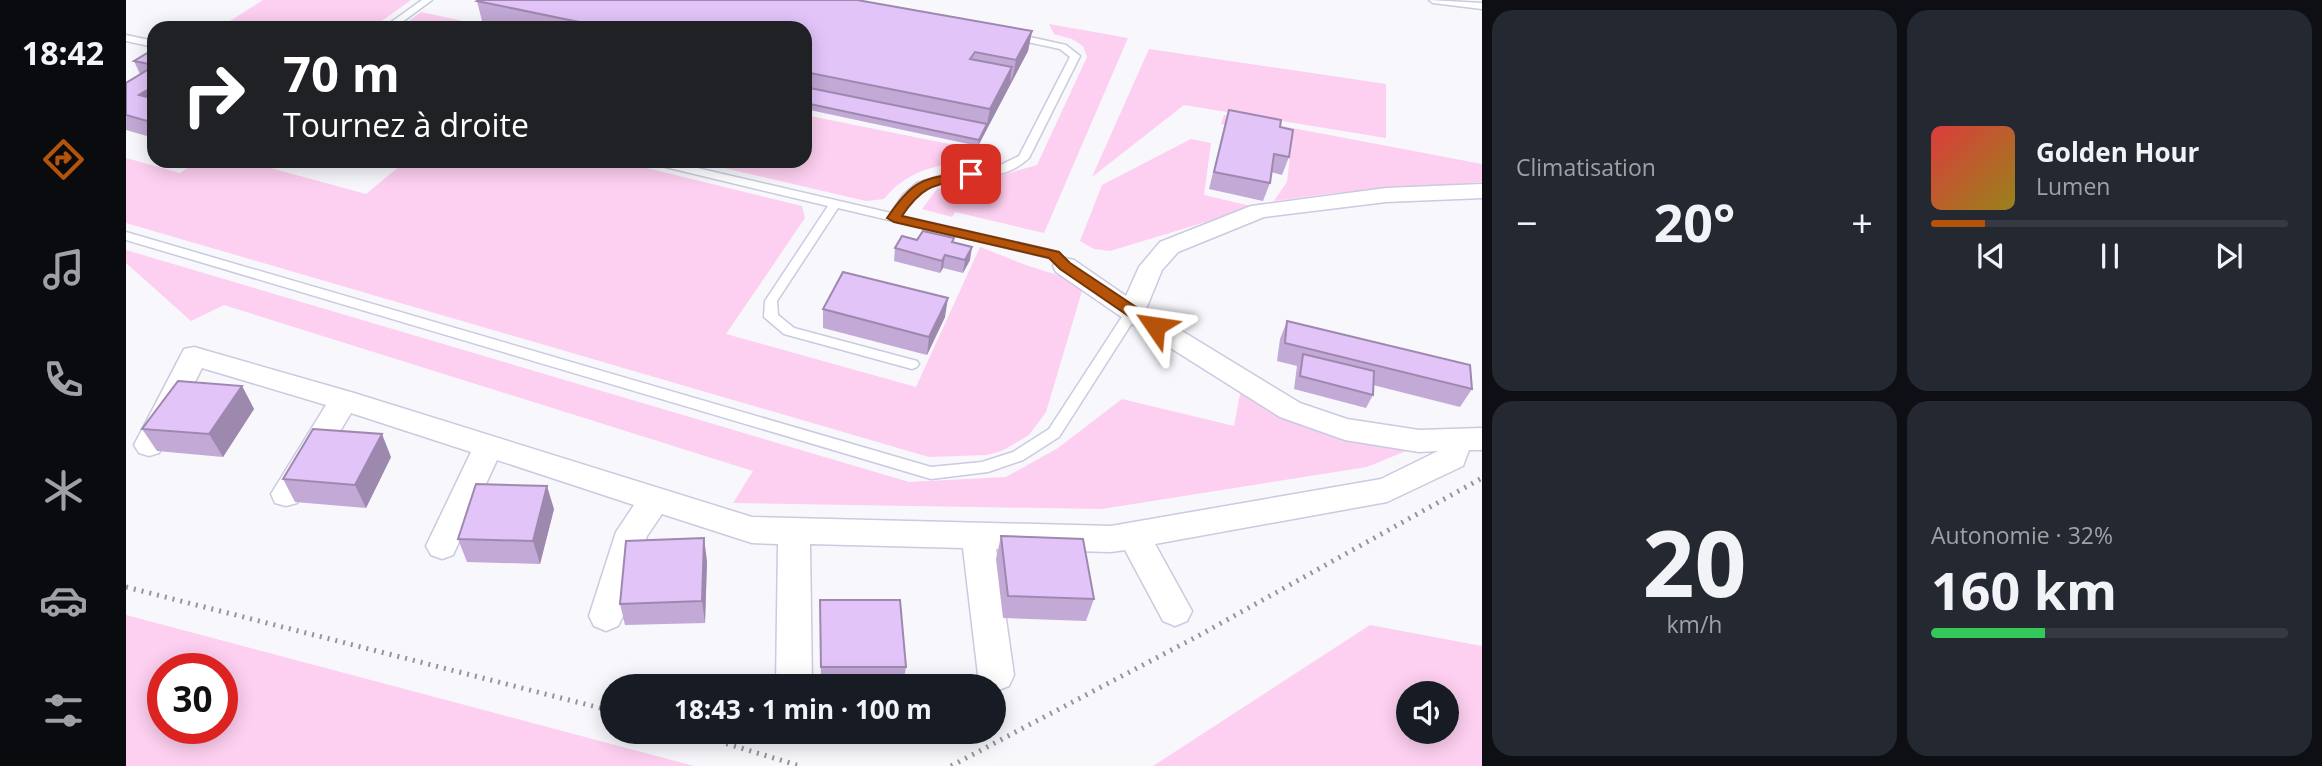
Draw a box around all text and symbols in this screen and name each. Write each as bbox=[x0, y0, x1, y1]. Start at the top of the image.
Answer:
text: 18:42 bbox=[22, 31, 104, 74]
text: 70 m bbox=[283, 40, 400, 106]
icon: right bbox=[168, 49, 259, 140]
text: Tournez à droite bbox=[283, 103, 529, 146]
text: Golden Hour bbox=[2036, 134, 2199, 170]
icon: directions bbox=[39, 135, 88, 184]
pin bbox=[941, 144, 1001, 204]
text: Climatisation bbox=[1516, 151, 1656, 183]
icon: arrive bbox=[952, 155, 990, 193]
text: Lumen bbox=[2036, 170, 2110, 202]
text: 20° bbox=[1654, 186, 1735, 257]
text: − bbox=[1516, 196, 1538, 248]
text: + bbox=[1851, 196, 1873, 248]
icon: previous bbox=[1972, 237, 2010, 275]
icon: pause bbox=[2091, 237, 2129, 275]
icon: next bbox=[2210, 237, 2248, 275]
icon: music bbox=[39, 245, 88, 294]
position arrow bbox=[1118, 289, 1192, 363]
icon: phone bbox=[39, 355, 88, 404]
icon: climate bbox=[39, 466, 88, 515]
text: 20 bbox=[1642, 500, 1747, 624]
text: Autonomie · 32% bbox=[1931, 519, 2113, 551]
text: 160 km bbox=[1931, 554, 2117, 625]
icon: car bbox=[39, 576, 88, 625]
text: km/h bbox=[1667, 608, 1722, 640]
speed limit sign: 30 bbox=[147, 653, 238, 744]
map controls bbox=[1396, 681, 1459, 744]
button: sound bbox=[1396, 681, 1459, 744]
icon: filters bbox=[39, 686, 88, 735]
text: 18:43 · 1 min · 100 m bbox=[674, 691, 932, 727]

